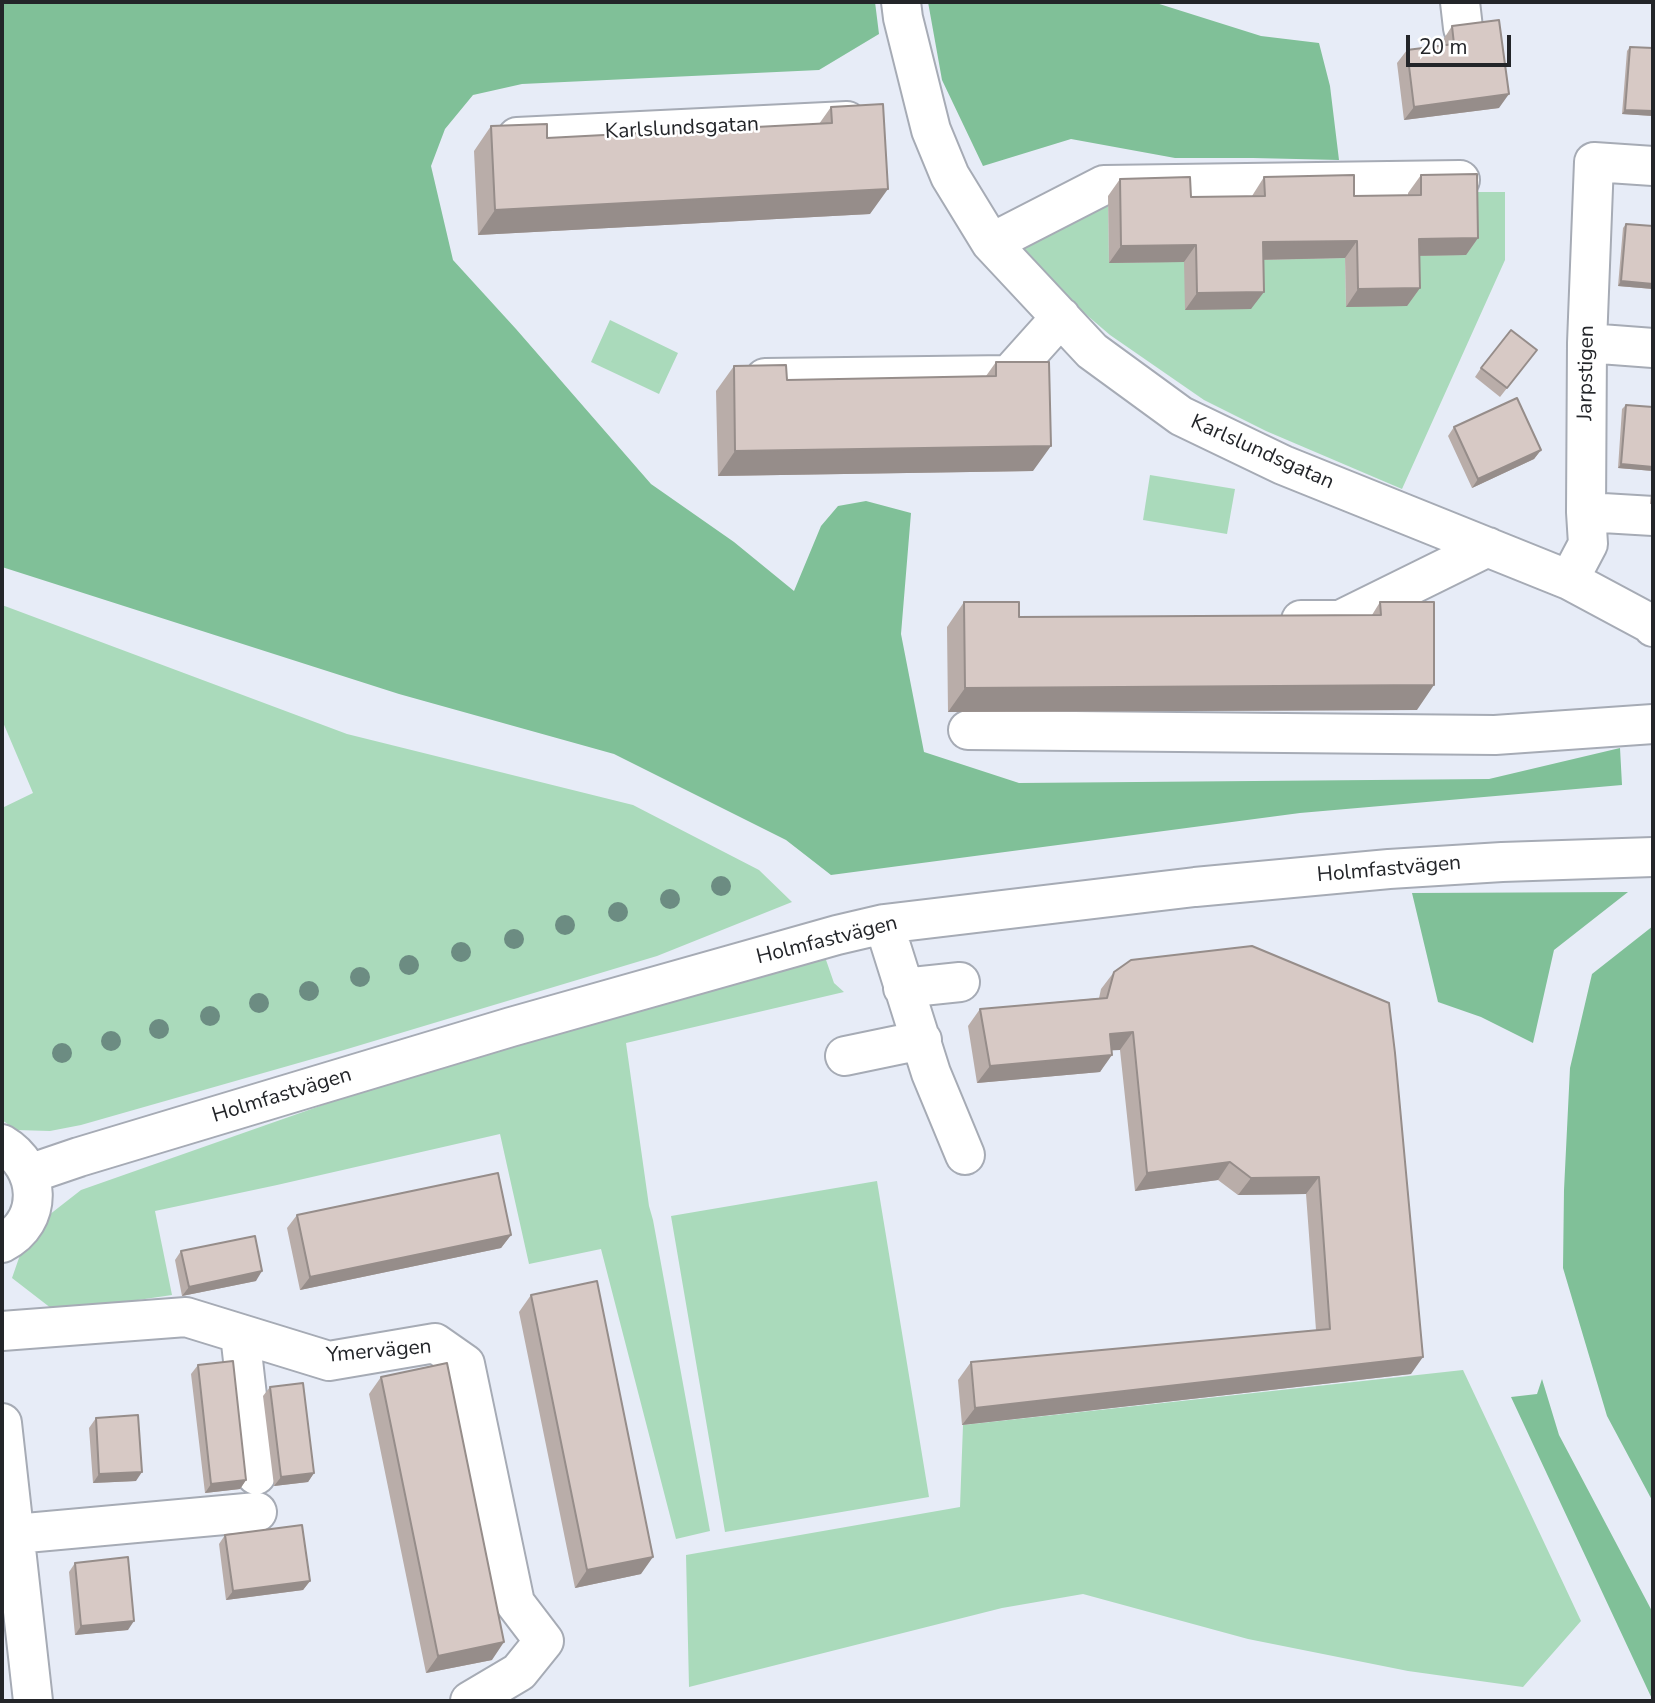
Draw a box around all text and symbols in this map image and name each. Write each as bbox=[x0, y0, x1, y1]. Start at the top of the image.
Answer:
scale bar bbox=[1410, 21, 1515, 65]
text: 20 m bbox=[1419, 33, 1468, 61]
street label: Karlslundsgatan bbox=[604, 112, 760, 146]
street label: Jarpstigen bbox=[1574, 325, 1600, 421]
street label: Karlslundsgatan bbox=[1186, 410, 1338, 496]
street label: Holmfastvägen bbox=[1316, 851, 1462, 889]
street label: Holmfastvägen bbox=[754, 911, 900, 971]
street label: Holmfastvägen bbox=[209, 1063, 355, 1129]
street label: Ymervägen bbox=[325, 1335, 433, 1369]

